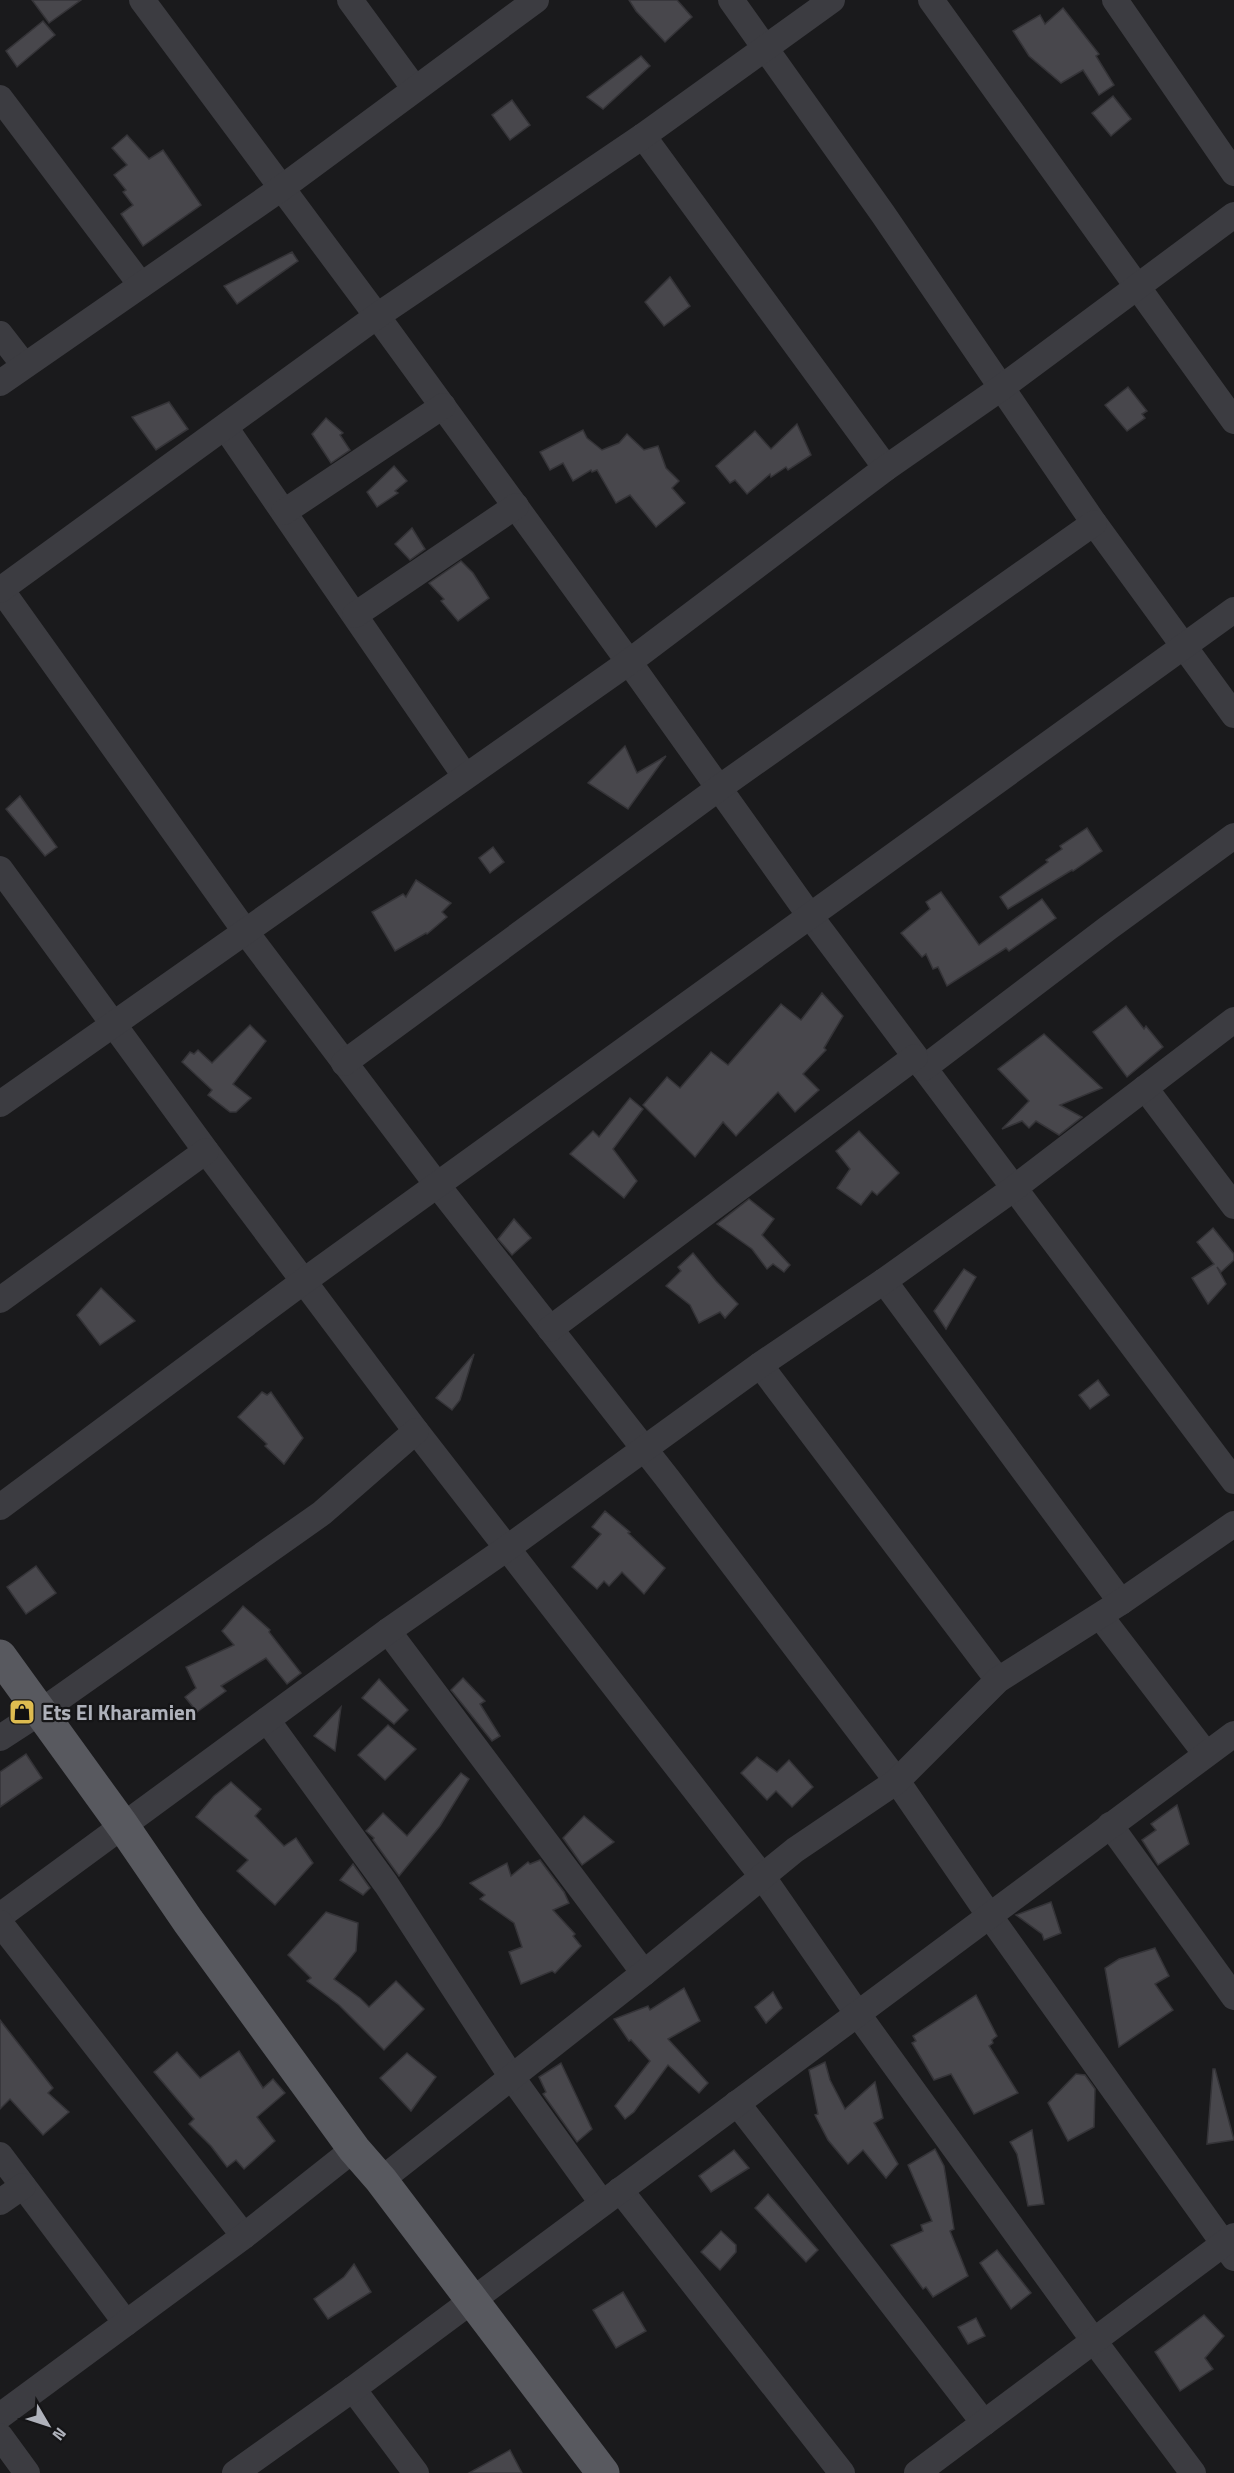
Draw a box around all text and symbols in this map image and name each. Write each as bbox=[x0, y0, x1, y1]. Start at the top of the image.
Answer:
place label: Ets El Kharamien bbox=[42, 1696, 196, 1728]
shop icon: Ets El Kharamien bbox=[7, 1697, 37, 1727]
north arrow bbox=[18, 2395, 78, 2455]
text: N bbox=[47, 2423, 72, 2446]

